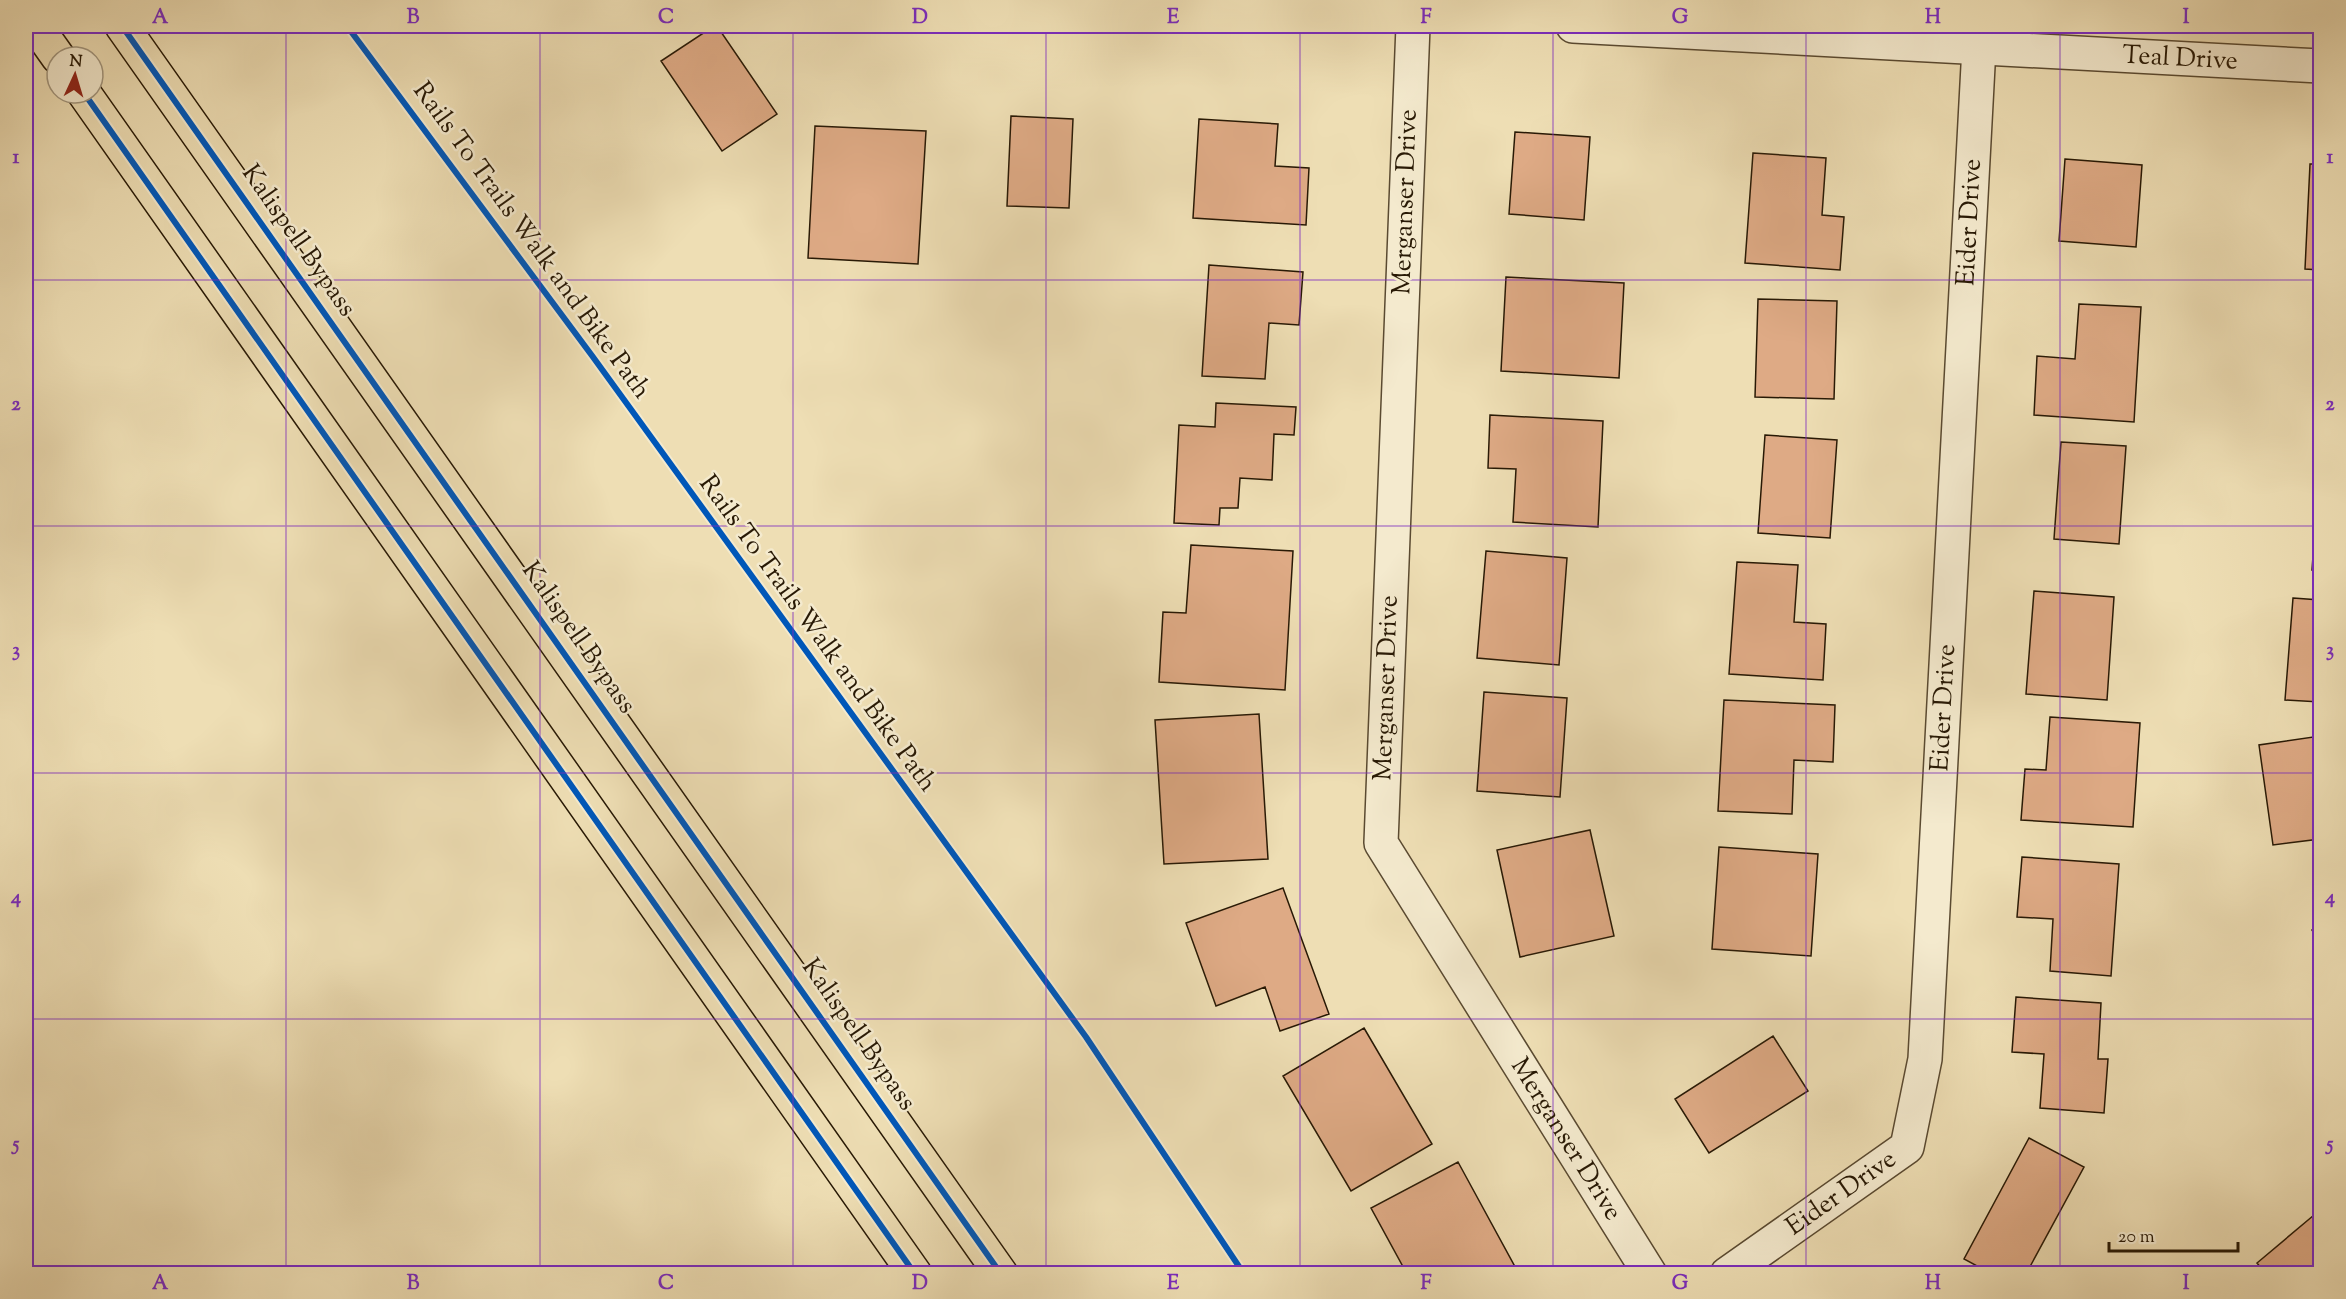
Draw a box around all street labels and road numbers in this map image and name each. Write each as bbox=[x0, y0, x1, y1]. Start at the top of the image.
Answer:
street label: Teal Drive bbox=[2121, 37, 2239, 80]
street label: Rails To Trails Walk and Bike Path bbox=[403, 75, 659, 407]
street label: Merganser Drive bbox=[1384, 109, 1428, 295]
street label: Kalispell Bypass bbox=[232, 157, 364, 325]
street label: Eider Drive bbox=[1948, 158, 1992, 287]
street label: Rails To Trails Walk and Bike Path bbox=[689, 468, 945, 800]
street label: Kalispell Bypass bbox=[512, 554, 644, 722]
street label: Merganser Drive bbox=[1365, 595, 1409, 781]
street label: Eider Drive bbox=[1922, 643, 1966, 772]
street label: Kalispell Bypass bbox=[792, 951, 924, 1119]
street label: Merganser Drive bbox=[1501, 1051, 1631, 1228]
street label: Eider Drive bbox=[1779, 1141, 1904, 1245]

